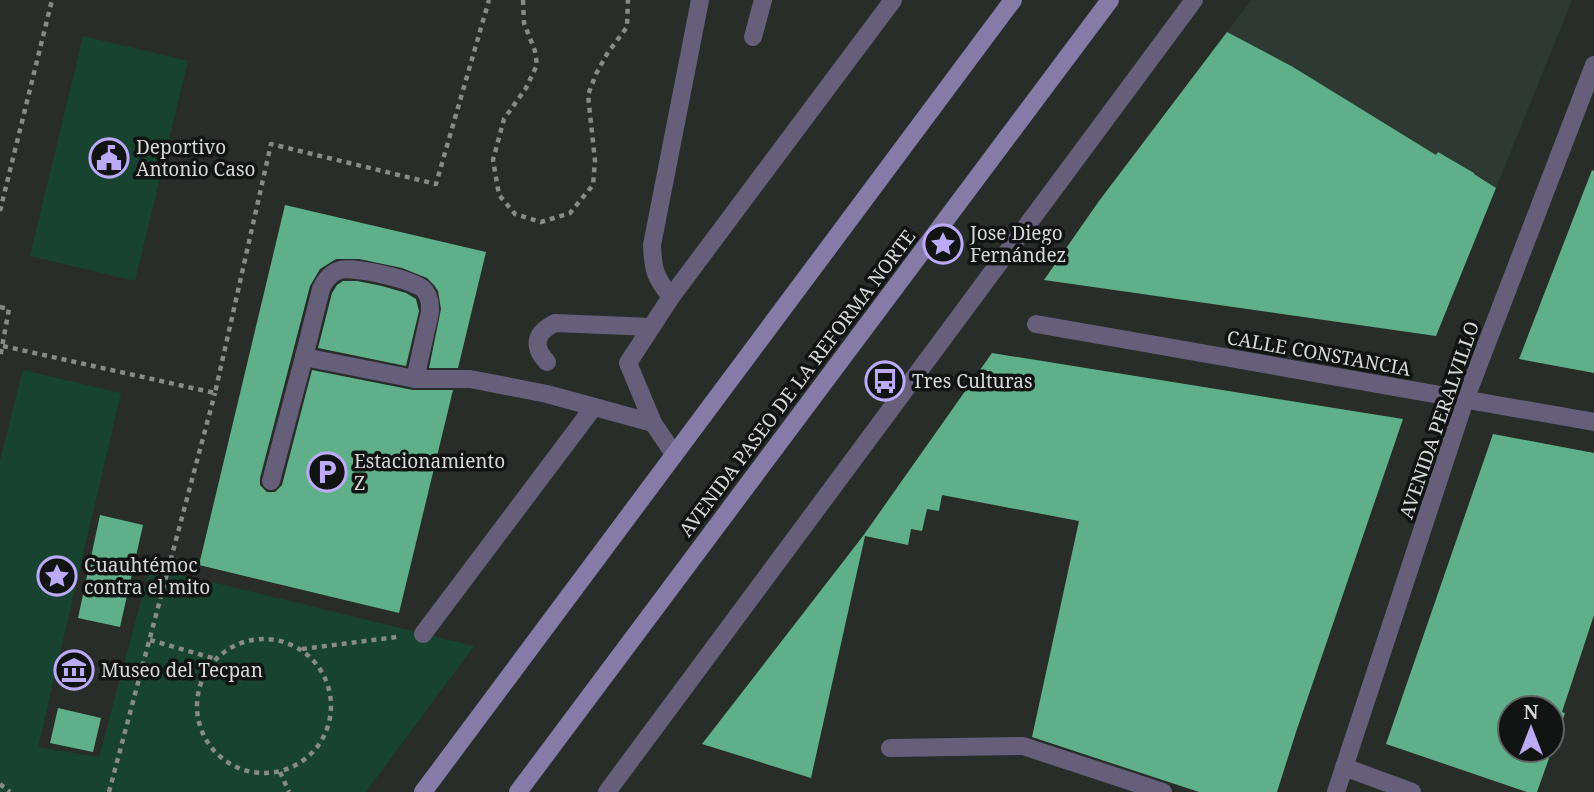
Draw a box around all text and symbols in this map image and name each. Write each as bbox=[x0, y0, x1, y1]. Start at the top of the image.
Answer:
place label: Deportivo Antonio Caso bbox=[136, 134, 255, 182]
public building icon: Deportivo Antonio Caso bbox=[88, 137, 130, 179]
place label: Jose Diego Fernández bbox=[969, 220, 1066, 268]
place icon: Jose Diego Fernández bbox=[922, 223, 964, 265]
street label: AVENIDA PASEO DE LA REFORMA NORTE bbox=[673, 224, 921, 542]
street label: AVENIDA PERALVILLO bbox=[1393, 318, 1485, 522]
street label: CALLE CONSTANCIA bbox=[1225, 324, 1414, 382]
bus stop icon: Tres Culturas bbox=[864, 360, 906, 402]
place label: Tres Culturas bbox=[912, 368, 1032, 394]
place label: Estacionamiento Z bbox=[354, 448, 505, 496]
parking icon: Estacionamiento Z bbox=[306, 451, 348, 493]
place label: Cuauhtémoc contra el mito bbox=[84, 552, 210, 600]
place icon: Cuauhtémoc contra el mito bbox=[36, 555, 78, 597]
museum icon: Museo del Tecpan bbox=[53, 649, 95, 691]
place label: Museo del Tecpan bbox=[101, 657, 263, 683]
north arrow bbox=[1496, 694, 1566, 764]
text: N bbox=[1524, 699, 1539, 725]

